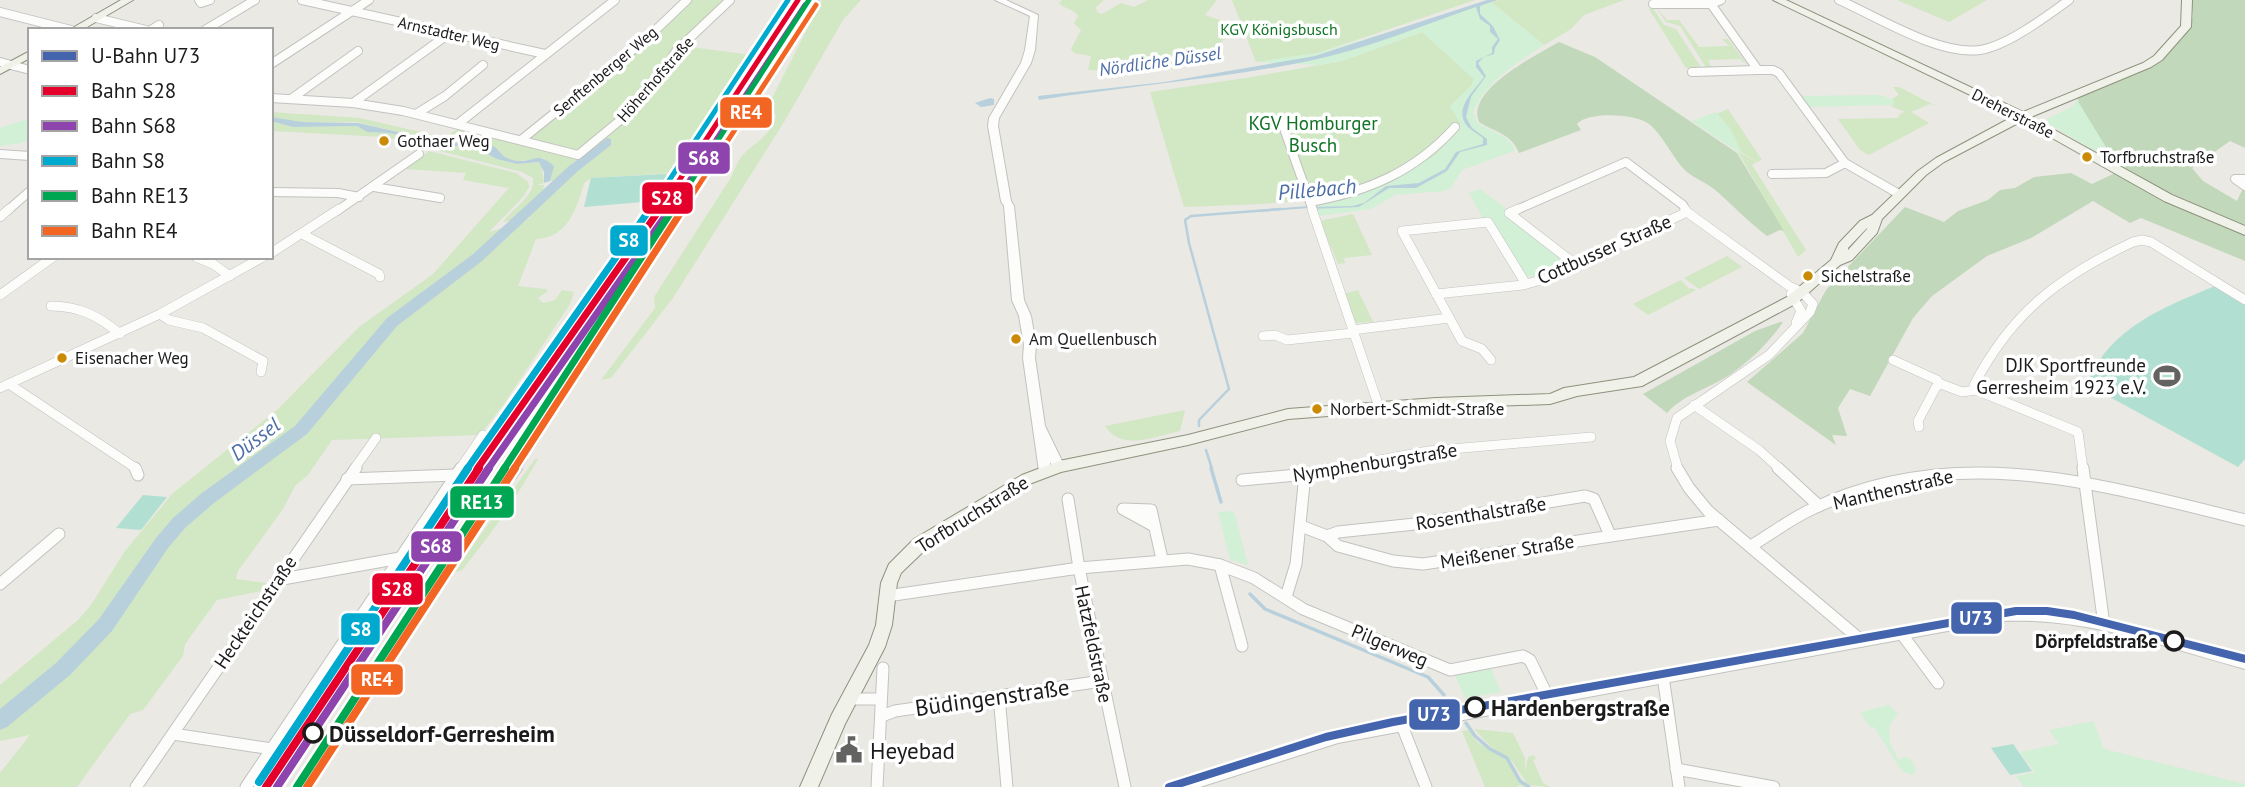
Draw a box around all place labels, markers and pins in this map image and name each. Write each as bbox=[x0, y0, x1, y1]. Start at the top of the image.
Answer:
place label: Gothaer Weg bbox=[397, 130, 490, 152]
marker: Gothaer Weg bbox=[377, 134, 391, 148]
place label: Torfbruchstraße bbox=[2100, 146, 2215, 168]
marker: Torfbruchstraße bbox=[2080, 150, 2094, 164]
place label: Sichelstraße bbox=[1821, 265, 1911, 287]
marker: Sichelstraße bbox=[1801, 269, 1815, 283]
place label: Am Quellenbusch bbox=[1029, 328, 1157, 350]
marker: Am Quellenbusch bbox=[1009, 332, 1023, 346]
place label: Eisenacher Weg bbox=[75, 347, 189, 369]
marker: Eisenacher Weg bbox=[55, 351, 69, 365]
place label: DJK Sportfreunde Gerresheim 1923 e.V. bbox=[1976, 353, 2146, 399]
sports icon: DJK Sportfreunde Gerresheim 1923 e.V. bbox=[2152, 361, 2182, 391]
place label: Norbert-Schmidt-Straße bbox=[1330, 398, 1504, 420]
marker: Norbert-Schmidt-Straße bbox=[1310, 402, 1324, 416]
place label: Dörpfeldstraße bbox=[2035, 629, 2158, 653]
marker: Dörpfeldstraße bbox=[2164, 631, 2184, 651]
place label: Hardenbergstraße bbox=[1491, 693, 1670, 722]
marker: Hardenbergstraße bbox=[1465, 697, 1485, 717]
place label: Düsseldorf-Gerresheim bbox=[329, 719, 555, 748]
marker: Düsseldorf-Gerresheim bbox=[303, 723, 323, 743]
public building icon: Heyebad bbox=[834, 735, 864, 765]
place label: Heyebad bbox=[870, 736, 955, 765]

